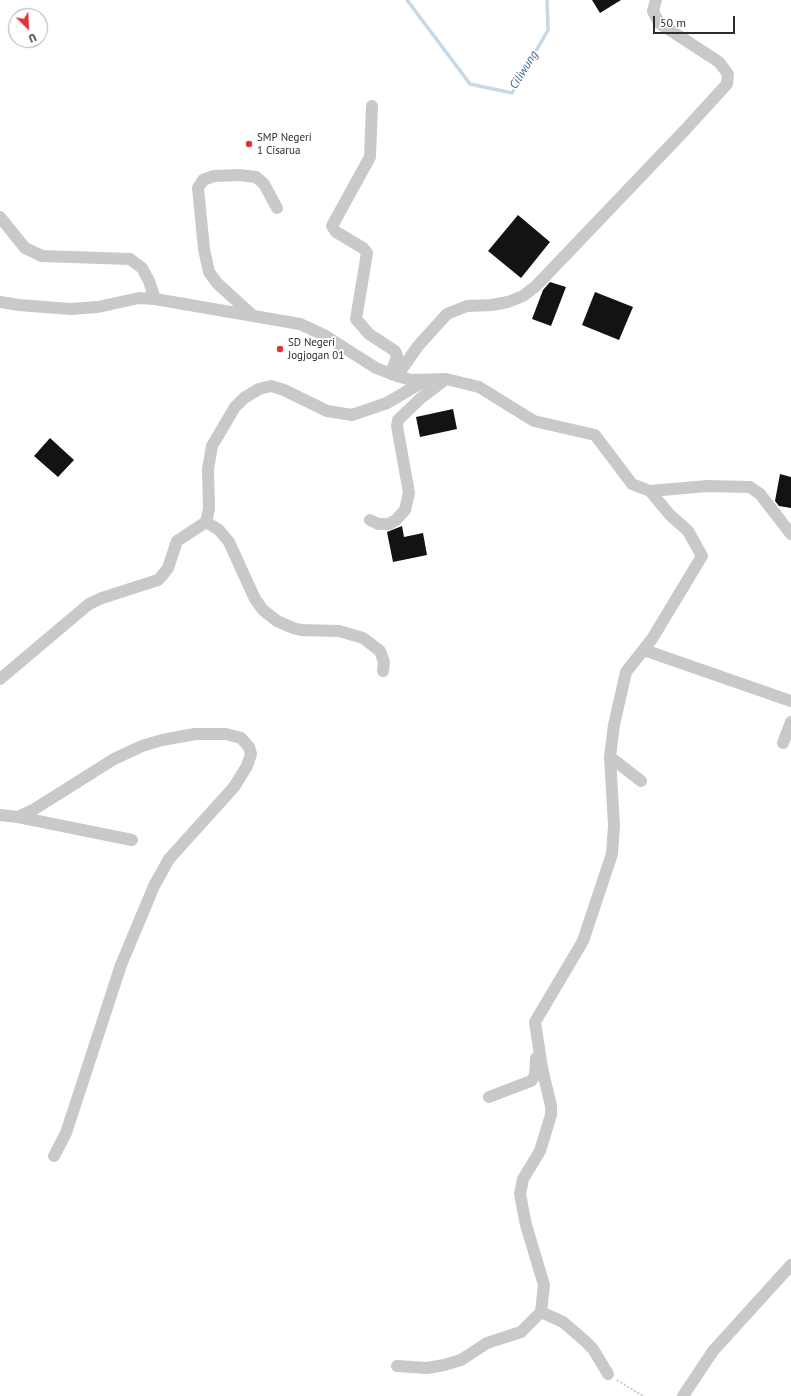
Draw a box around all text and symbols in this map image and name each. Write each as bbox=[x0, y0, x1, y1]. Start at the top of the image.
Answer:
north arrow bbox=[8, 8, 48, 48]
scale bar bbox=[655, 8, 737, 34]
text: 50 m bbox=[660, 15, 686, 30]
text: U bbox=[26, 30, 38, 46]
water label: Ciliwung bbox=[507, 48, 541, 92]
place label: SMP Negeri 1 Cisarua bbox=[257, 131, 312, 157]
marker: SMP Negeri 1 Cisarua bbox=[244, 139, 254, 149]
place label: SD Negeri Jogjogan 01 bbox=[288, 336, 344, 362]
marker: SD Negeri Jogjogan 01 bbox=[275, 344, 285, 354]

